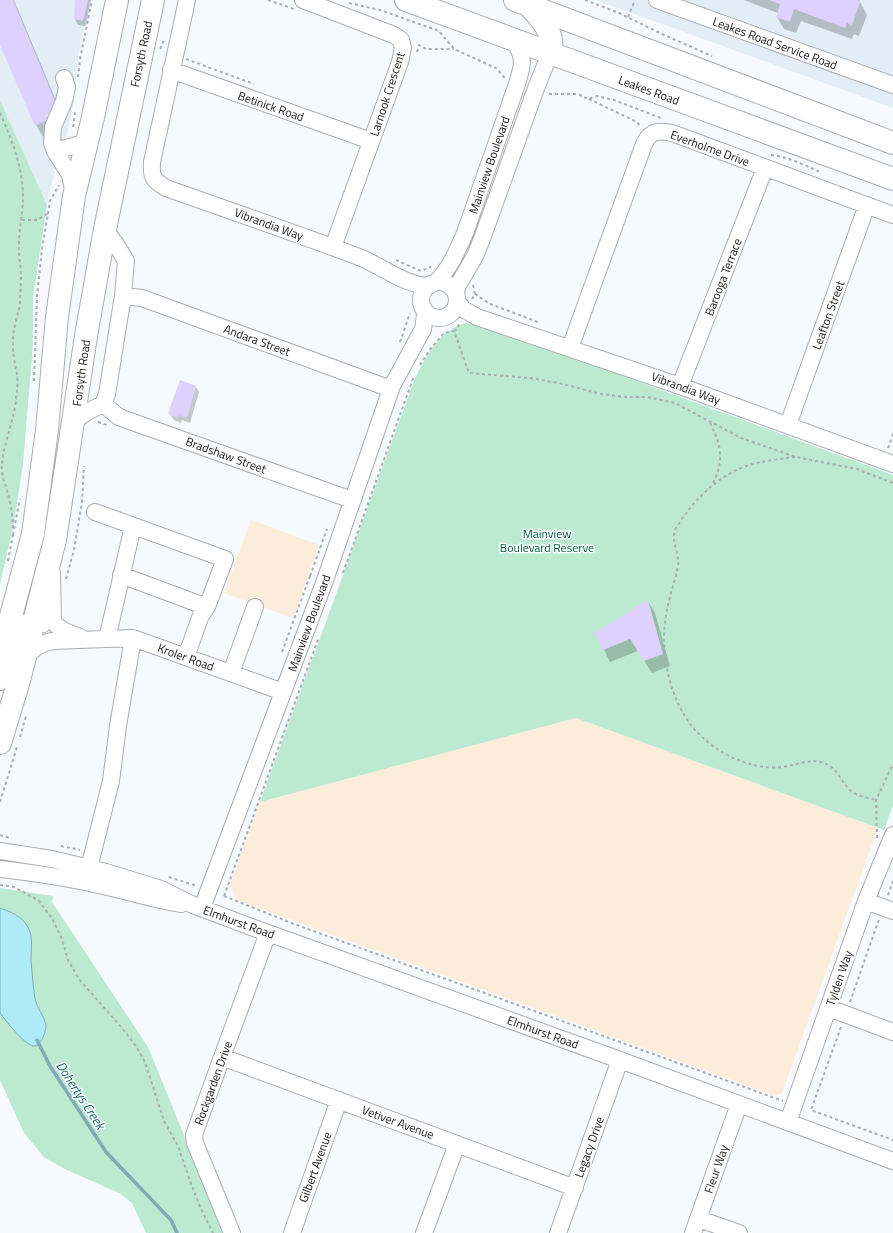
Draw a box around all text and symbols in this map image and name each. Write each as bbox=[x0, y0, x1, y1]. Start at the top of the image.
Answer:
street label: Leakes Road Service Road bbox=[710, 12, 840, 74]
street label: Forsyth Road bbox=[125, 19, 157, 89]
street label: Larnook Crescent bbox=[364, 49, 410, 139]
street label: Leakes Road bbox=[616, 70, 682, 110]
street label: Betinick Road bbox=[235, 86, 307, 126]
street label: Mainview Boulevard bbox=[463, 114, 515, 216]
street label: Everholme Drive bbox=[668, 125, 752, 171]
street label: Vibrandia Way bbox=[232, 203, 306, 245]
street label: Barooga Terrace bbox=[699, 235, 747, 319]
street label: Leafton Street bbox=[807, 277, 850, 352]
street label: Andara Street bbox=[221, 319, 294, 361]
street label: Forsyth Road bbox=[67, 338, 95, 408]
street label: Vibrandia Way bbox=[649, 367, 723, 409]
street label: Bradshaw Street bbox=[183, 432, 270, 479]
park label: Mainview Boulevard Reserve bbox=[500, 524, 594, 557]
street label: Mainview Boulevard bbox=[283, 572, 335, 674]
street label: Kroler Road bbox=[155, 638, 217, 676]
street label: Elmhurst Road bbox=[201, 900, 277, 944]
street label: Tylden Way bbox=[821, 947, 857, 1008]
street label: Elmhurst Road bbox=[505, 1010, 581, 1054]
street label: Rockgarden Drive bbox=[189, 1038, 237, 1128]
water label: Dohertys Creek bbox=[51, 1057, 112, 1135]
street label: Vetiver Avenue bbox=[359, 1100, 437, 1144]
street label: Legacy Drive bbox=[569, 1114, 609, 1180]
street label: Gilbert Avenue bbox=[293, 1129, 337, 1205]
street label: Fleur Way bbox=[699, 1142, 733, 1196]

